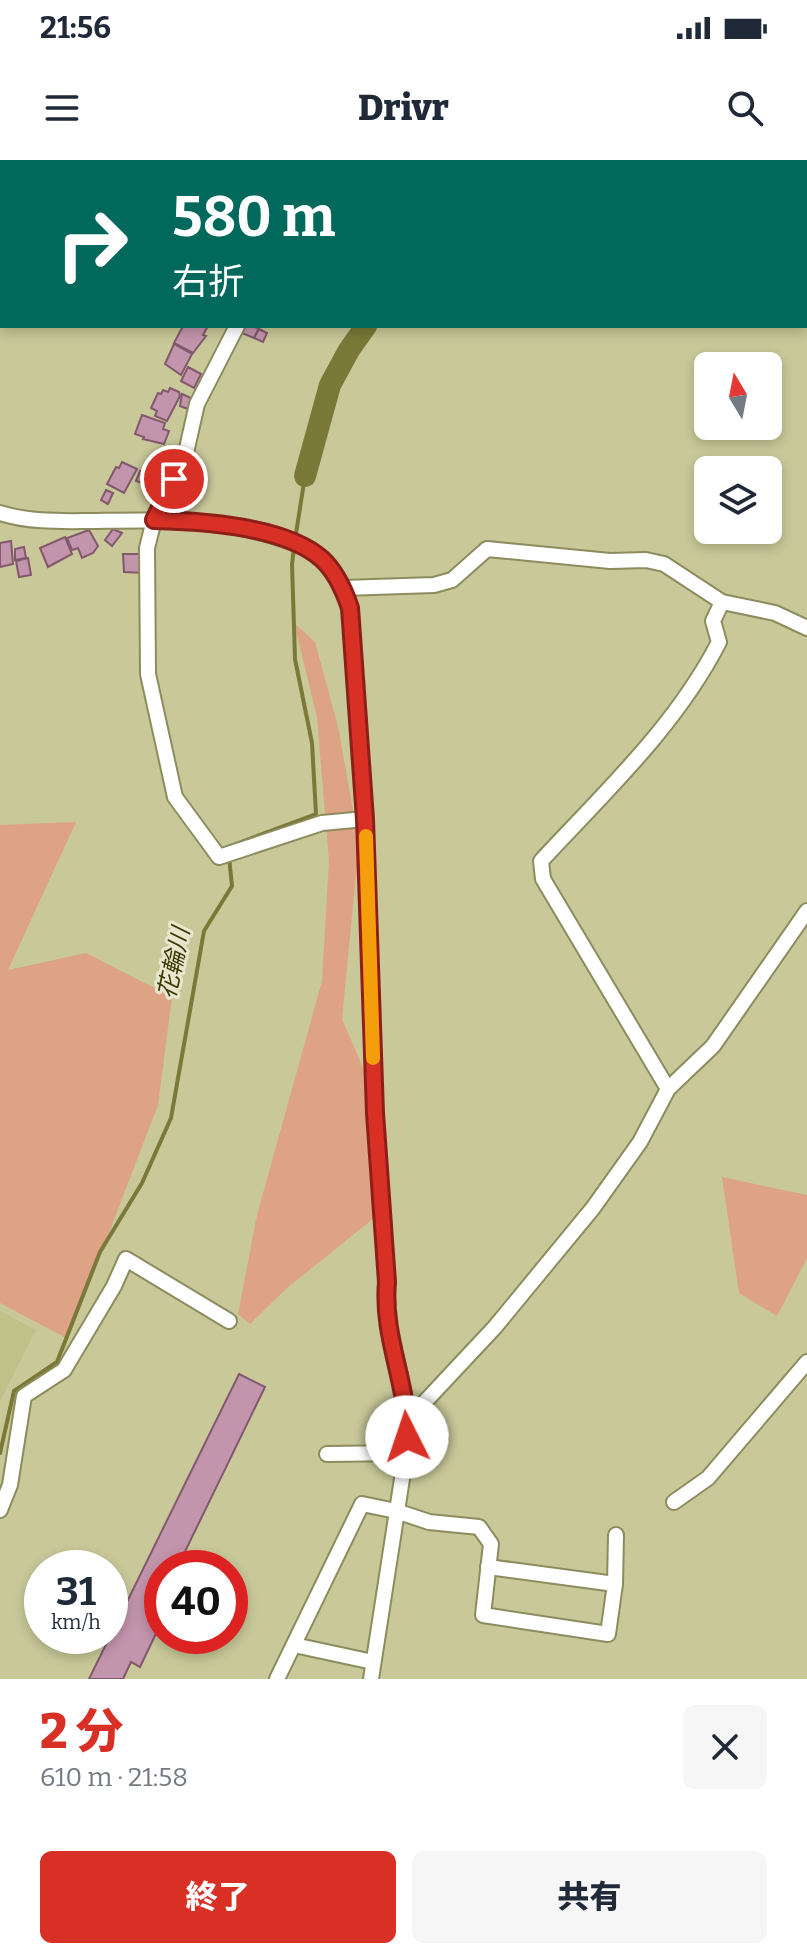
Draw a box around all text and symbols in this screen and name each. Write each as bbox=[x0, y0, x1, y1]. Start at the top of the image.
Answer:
text: 21:56 bbox=[40, 10, 111, 46]
icon: menu bbox=[40, 86, 84, 130]
text: Drivr bbox=[358, 86, 449, 130]
icon: search bbox=[723, 86, 767, 130]
text: 580 m bbox=[172, 184, 335, 251]
icon: right bbox=[40, 192, 144, 296]
text: 右折 bbox=[172, 260, 244, 304]
north arrow bbox=[694, 352, 782, 440]
map controls bbox=[694, 352, 782, 544]
pin bbox=[140, 445, 208, 513]
button: layers bbox=[694, 456, 782, 544]
icon: arrive bbox=[152, 457, 196, 501]
water label: 花輪川 bbox=[153, 922, 196, 1001]
position arrow bbox=[365, 1395, 449, 1479]
speed limit sign: 40 bbox=[144, 1550, 248, 1654]
text: 31 bbox=[56, 1568, 96, 1616]
text: km/h bbox=[51, 1610, 101, 1634]
text: 2 分 bbox=[40, 1703, 124, 1761]
button: close bbox=[683, 1705, 767, 1789]
text: 610 m · 21:58 bbox=[40, 1762, 188, 1793]
button: 終了 bbox=[40, 1851, 396, 1943]
button: 共有 bbox=[412, 1851, 767, 1943]

